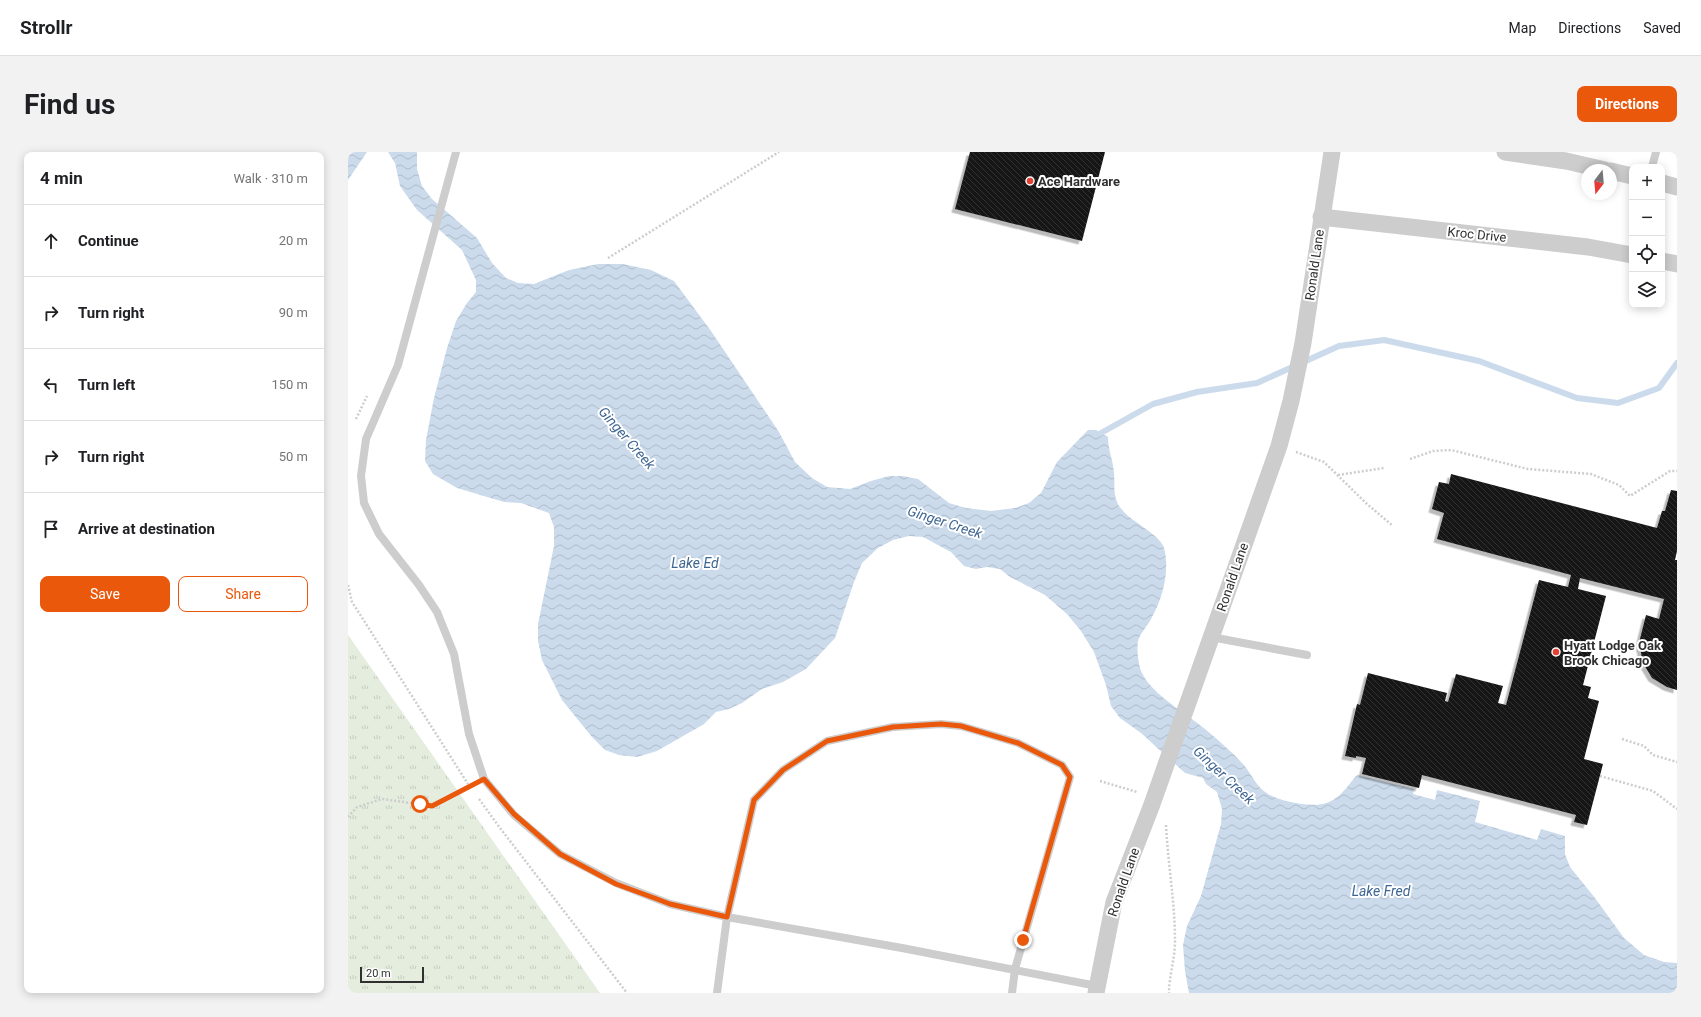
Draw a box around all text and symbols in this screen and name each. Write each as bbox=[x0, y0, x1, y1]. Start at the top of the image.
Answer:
text: Strollr bbox=[20, 16, 73, 39]
text: Map bbox=[1509, 20, 1536, 36]
text: Directions bbox=[1558, 20, 1621, 36]
text: Saved bbox=[1643, 20, 1681, 36]
button: Directions bbox=[1577, 86, 1677, 122]
text: Find us bbox=[24, 88, 115, 121]
north arrow bbox=[1581, 164, 1617, 200]
map controls bbox=[1629, 164, 1665, 308]
button: + bbox=[1629, 164, 1665, 200]
text: 4 min bbox=[40, 168, 83, 188]
text: Walk · 310 m bbox=[233, 171, 308, 186]
place label: Ace Hardware bbox=[1038, 174, 1120, 189]
marker: Ace Hardware bbox=[1025, 176, 1035, 186]
button: − bbox=[1629, 200, 1665, 236]
street label: Kroc Drive bbox=[1447, 224, 1507, 245]
street label: Ronald Lane bbox=[1302, 229, 1327, 302]
icon: ahead bbox=[40, 230, 62, 252]
text: Continue bbox=[78, 232, 139, 250]
text: 20 m bbox=[279, 233, 308, 248]
button: locate bbox=[1629, 236, 1665, 272]
button: layers bbox=[1629, 272, 1665, 308]
icon: right bbox=[40, 302, 62, 324]
text: Turn right bbox=[78, 304, 144, 322]
text: 90 m bbox=[279, 305, 308, 320]
icon: left bbox=[40, 374, 62, 396]
text: Turn left bbox=[78, 376, 135, 394]
text: 150 m bbox=[271, 377, 308, 392]
water label: Ginger Creek bbox=[596, 404, 659, 473]
icon: right bbox=[40, 446, 62, 468]
text: Turn right bbox=[78, 448, 144, 466]
text: 50 m bbox=[279, 449, 308, 464]
water label: Ginger Creek bbox=[906, 502, 985, 542]
icon: arrive bbox=[40, 518, 62, 540]
text: Arrive at destination bbox=[78, 520, 215, 538]
street label: Ronald Lane bbox=[1214, 541, 1251, 613]
water label: Lake Ed bbox=[671, 555, 719, 571]
button: Save bbox=[40, 576, 170, 612]
button: Share bbox=[178, 576, 308, 612]
place label: Hyatt Lodge Oak Brook Chicago bbox=[1564, 638, 1662, 668]
marker: Hyatt Lodge Oak Brook Chicago bbox=[1551, 647, 1561, 657]
water label: Ginger Creek bbox=[1190, 743, 1259, 808]
route start bbox=[411, 795, 429, 813]
street label: Ronald Lane bbox=[1105, 846, 1142, 918]
water label: Lake Fred bbox=[1352, 883, 1411, 899]
route end bbox=[1014, 931, 1032, 949]
scale bar bbox=[360, 965, 424, 984]
text: 20 m bbox=[366, 967, 391, 980]

